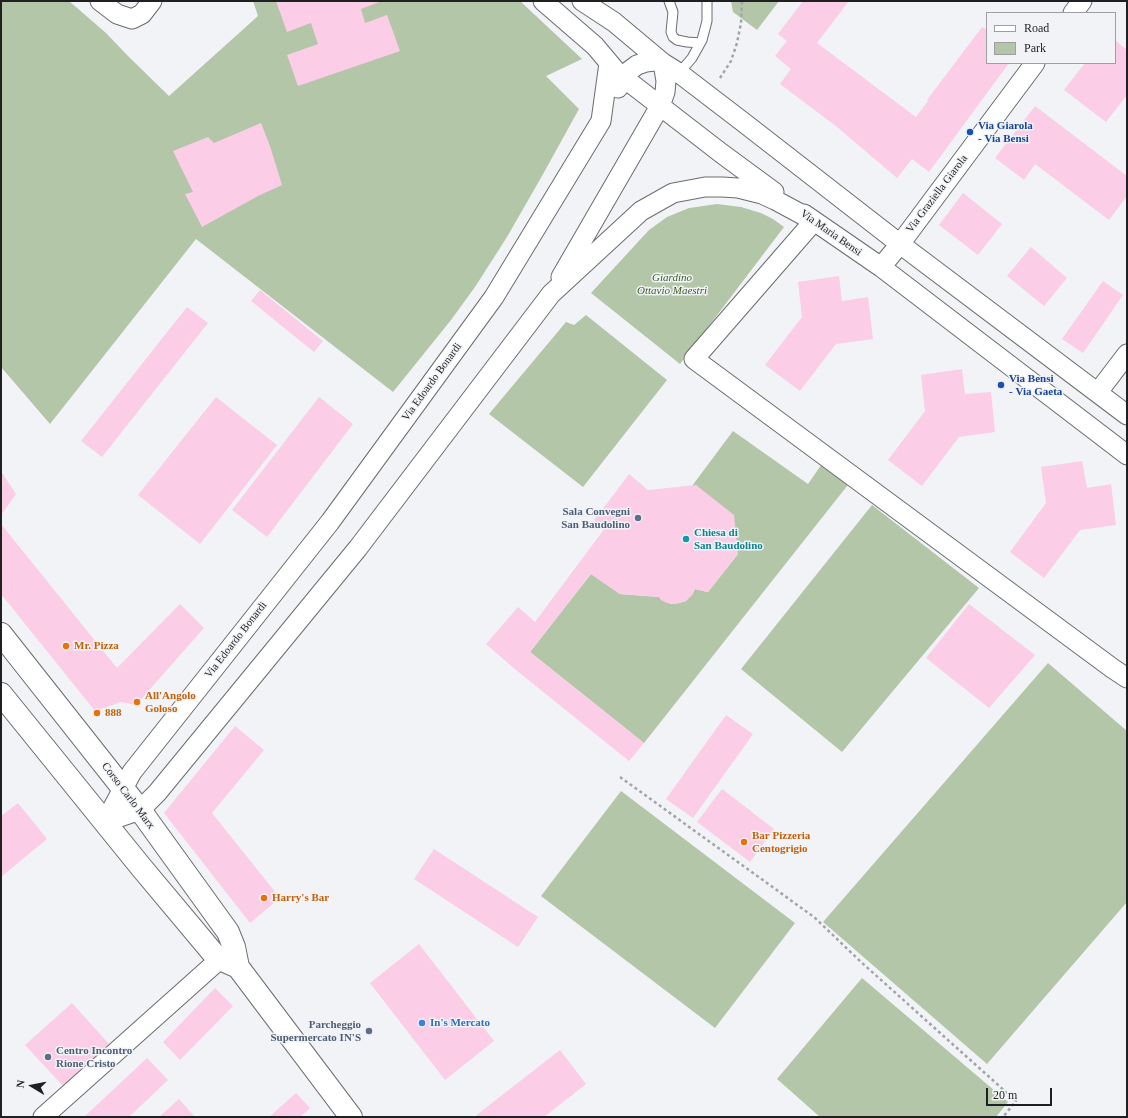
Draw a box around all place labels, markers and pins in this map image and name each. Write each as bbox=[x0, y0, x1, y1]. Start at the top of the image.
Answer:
place label: Via Giarola - Via Bensi bbox=[978, 119, 1033, 145]
marker: Via Giarola - Via Bensi bbox=[965, 127, 975, 137]
place label: Via Bensi - Via Gaeta bbox=[1009, 372, 1062, 398]
marker: Via Bensi - Via Gaeta bbox=[996, 380, 1006, 390]
place label: Sala Convegni San Baudolino bbox=[561, 505, 630, 531]
marker: Sala Convegni San Baudolino bbox=[633, 513, 643, 523]
place label: Chiesa di San Baudolino bbox=[694, 526, 763, 552]
marker: Chiesa di San Baudolino bbox=[681, 534, 691, 544]
place label: Mr. Pizza bbox=[74, 639, 119, 653]
marker: Mr. Pizza bbox=[61, 641, 71, 651]
place label: All'Angolo Goloso bbox=[145, 689, 196, 715]
marker: All'Angolo Goloso bbox=[132, 697, 142, 707]
place label: 888 bbox=[105, 706, 122, 720]
marker: 888 bbox=[92, 708, 102, 718]
place label: Bar Pizzeria Centogrigio bbox=[752, 829, 810, 855]
marker: Bar Pizzeria Centogrigio bbox=[739, 837, 749, 847]
place label: Harry's Bar bbox=[272, 891, 329, 905]
marker: Harry's Bar bbox=[259, 893, 269, 903]
place label: In's Mercato bbox=[430, 1016, 490, 1030]
place label: Parcheggio Supermercato IN'S bbox=[270, 1018, 361, 1044]
marker: In's Mercato bbox=[417, 1018, 427, 1028]
marker: Parcheggio Supermercato IN'S bbox=[364, 1026, 374, 1036]
place label: Centro Incontro Rione Cristo bbox=[56, 1044, 132, 1070]
marker: Centro Incontro Rione Cristo bbox=[43, 1052, 53, 1062]

